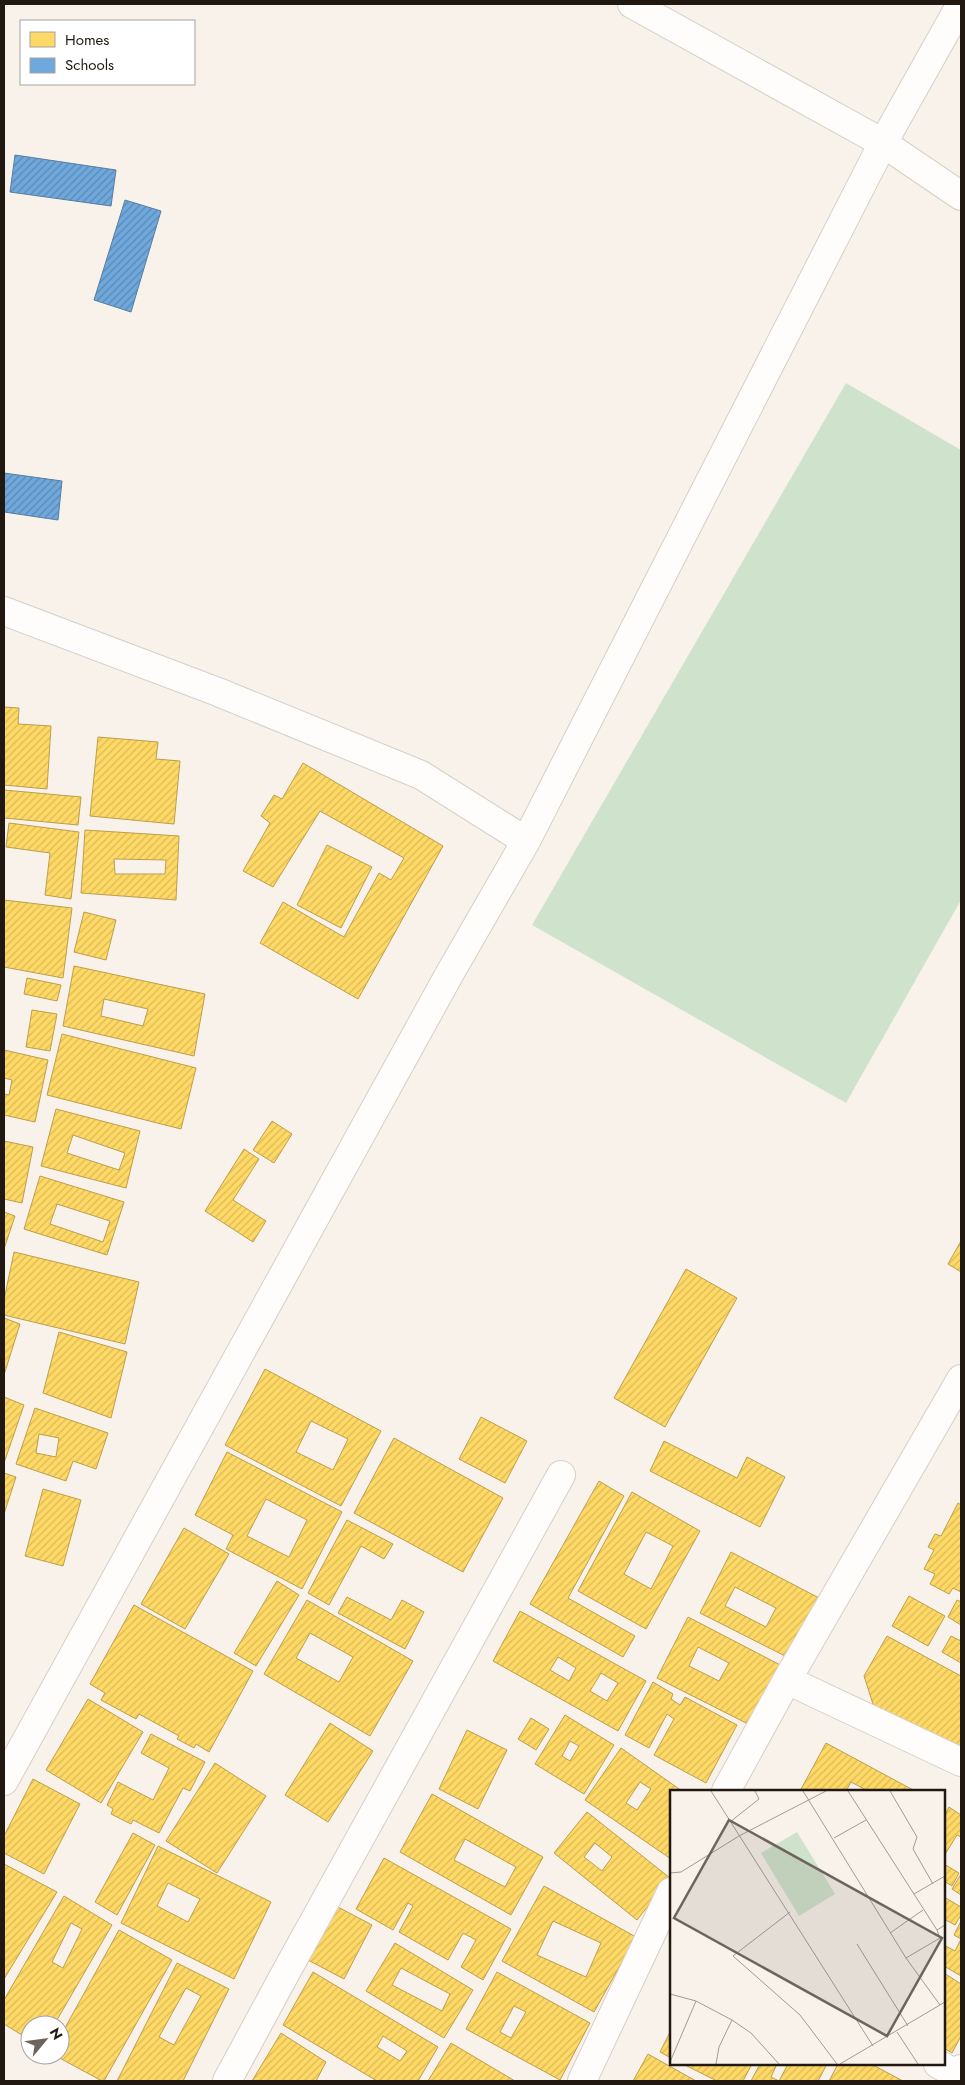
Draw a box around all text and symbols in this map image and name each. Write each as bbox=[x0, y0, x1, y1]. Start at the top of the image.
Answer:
legend bbox=[20, 20, 195, 85]
text: Homes bbox=[65, 29, 109, 51]
text: Schools bbox=[65, 54, 114, 76]
inset map bbox=[670, 1790, 945, 2065]
north arrow bbox=[20, 2015, 70, 2065]
text: N bbox=[45, 2024, 68, 2043]

